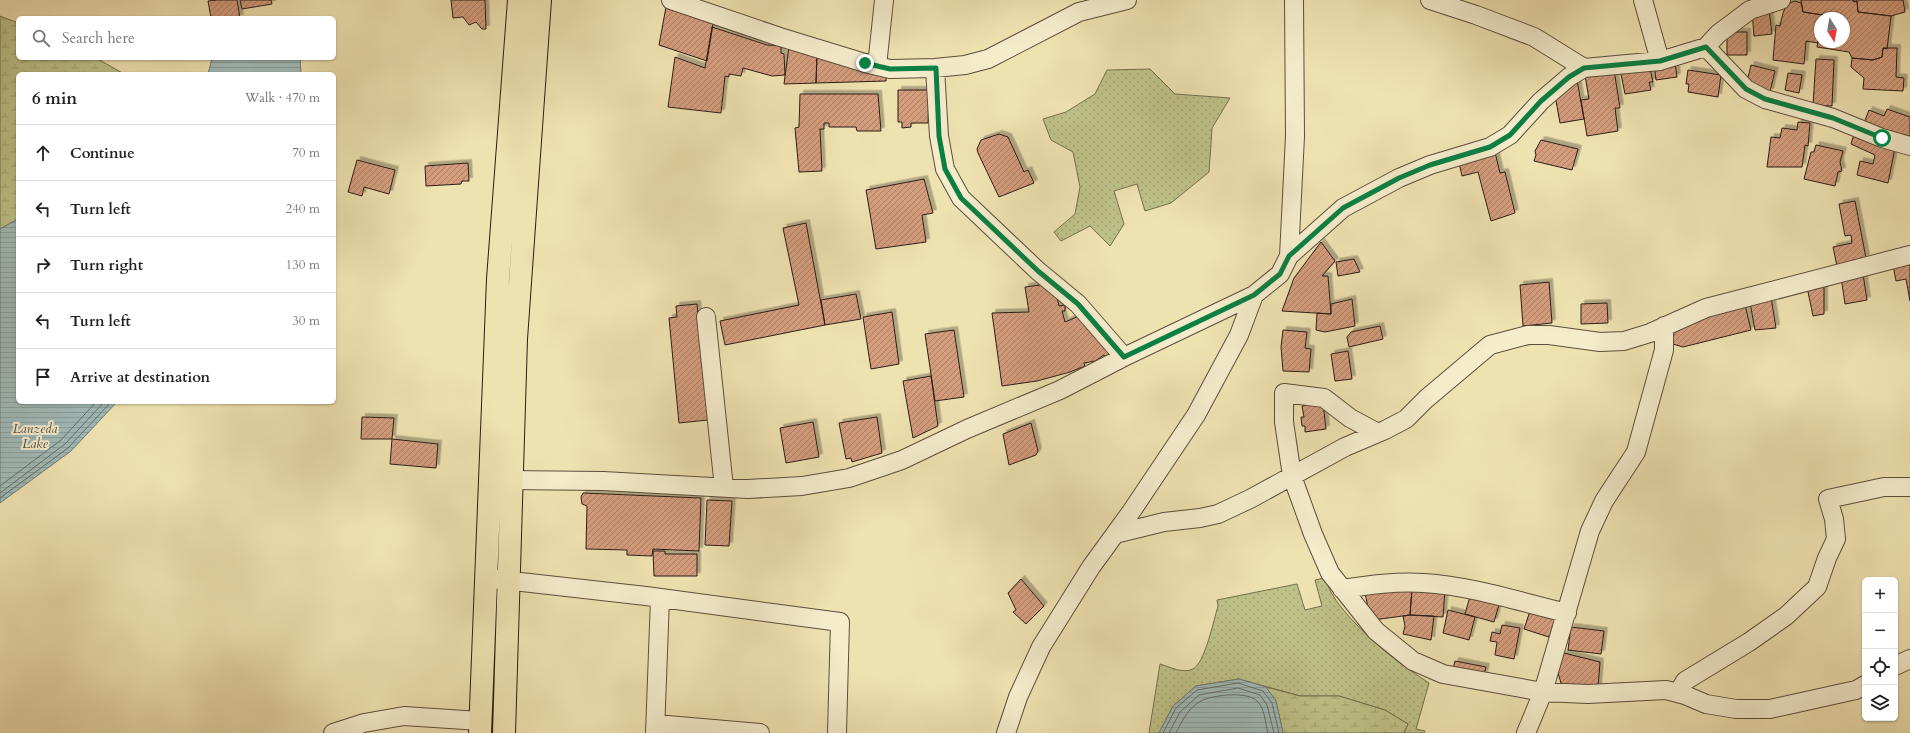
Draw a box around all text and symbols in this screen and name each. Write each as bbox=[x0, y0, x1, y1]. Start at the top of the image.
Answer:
north arrow bbox=[1814, 12, 1850, 48]
search box bbox=[16, 16, 336, 60]
icon: search bbox=[30, 27, 52, 49]
text: Search here bbox=[62, 28, 135, 48]
route end bbox=[856, 54, 874, 72]
text: 6 min bbox=[32, 87, 77, 110]
text: Walk · 470 m bbox=[245, 89, 320, 107]
route start bbox=[1873, 129, 1891, 147]
icon: ahead bbox=[32, 142, 54, 164]
text: Continue bbox=[70, 143, 135, 163]
text: 70 m bbox=[292, 144, 320, 162]
icon: left bbox=[32, 198, 54, 220]
text: Turn left bbox=[70, 199, 131, 219]
text: 240 m bbox=[286, 200, 320, 218]
icon: right bbox=[32, 254, 54, 276]
text: Turn right bbox=[70, 255, 143, 275]
text: 130 m bbox=[286, 256, 320, 274]
icon: left bbox=[32, 310, 54, 332]
text: Turn left bbox=[70, 311, 131, 331]
text: 30 m bbox=[292, 312, 320, 330]
icon: arrive bbox=[32, 366, 54, 388]
text: Arrive at destination bbox=[70, 367, 210, 387]
water label: Lanzeda Lake bbox=[13, 420, 57, 453]
map controls bbox=[1862, 577, 1898, 721]
button: + bbox=[1862, 577, 1898, 613]
button: − bbox=[1862, 613, 1898, 649]
button: locate bbox=[1862, 649, 1898, 685]
button: layers bbox=[1862, 685, 1898, 721]

